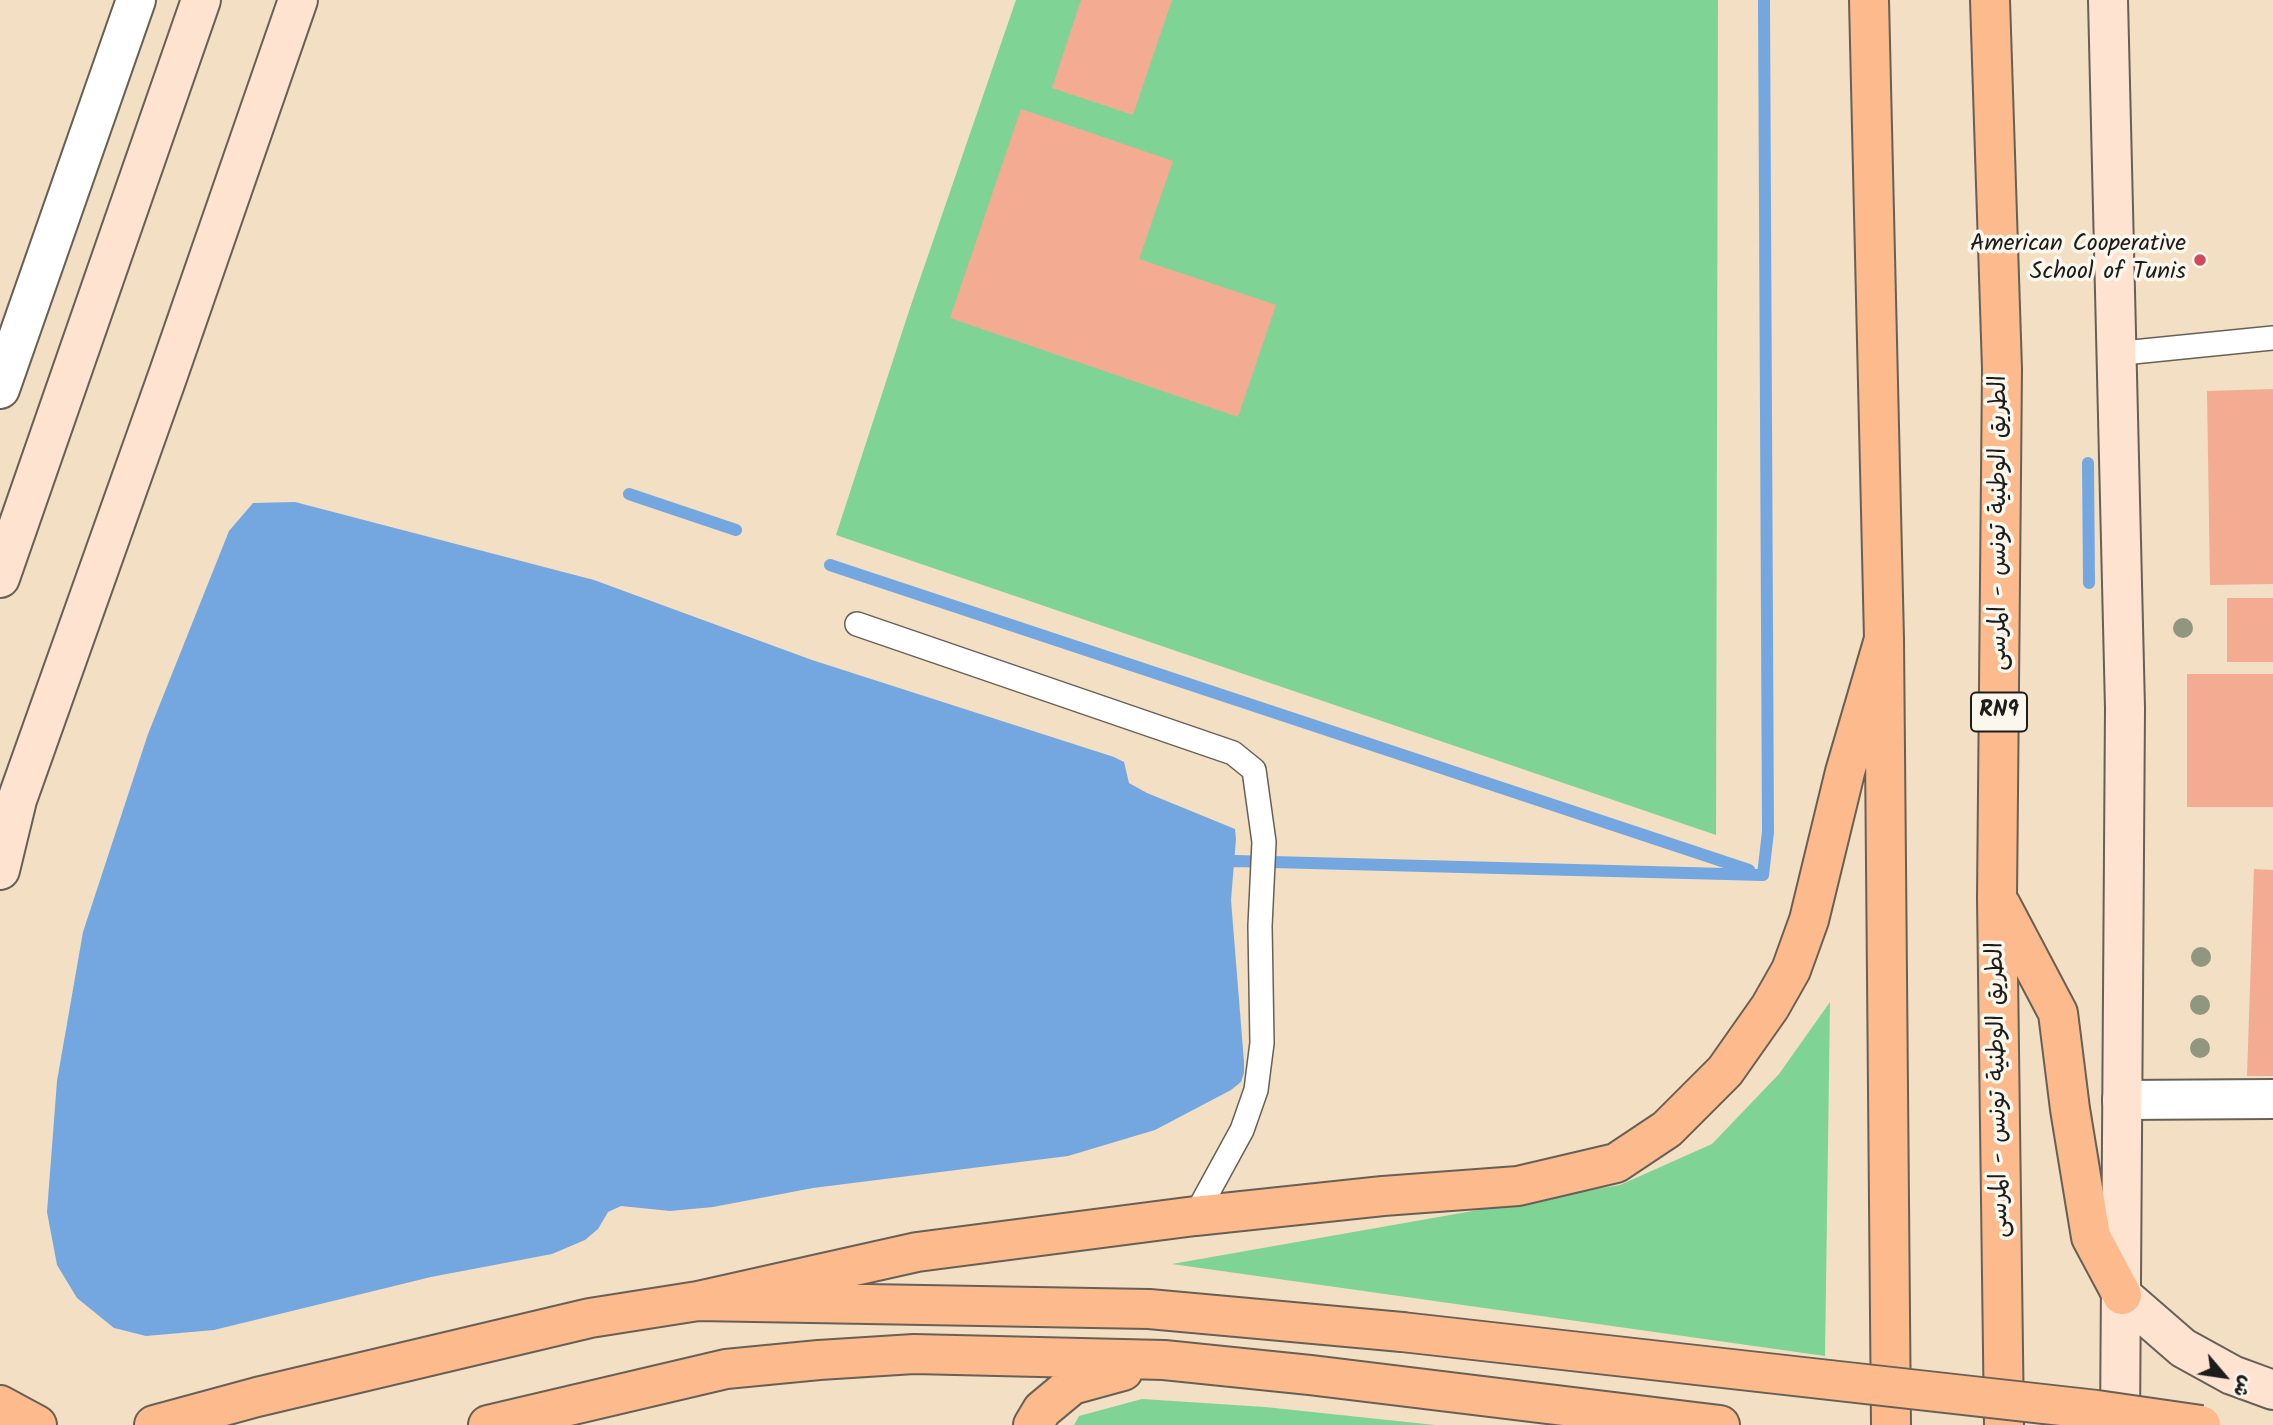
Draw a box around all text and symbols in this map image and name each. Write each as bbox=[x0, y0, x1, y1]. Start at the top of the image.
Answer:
place label: American Cooperative School of Tunis bbox=[1970, 232, 2186, 288]
marker: American Cooperative School of Tunis bbox=[2192, 252, 2208, 268]
street label: الطريق الوطنية تونس - المرسى bbox=[1987, 375, 2015, 671]
road number: RN9 bbox=[1971, 692, 2027, 732]
street label: الطريق الوطنية تونس - المرسى bbox=[1983, 942, 2017, 1238]
north arrow bbox=[2189, 1341, 2259, 1411]
text: ش bbox=[2224, 1370, 2261, 1403]

